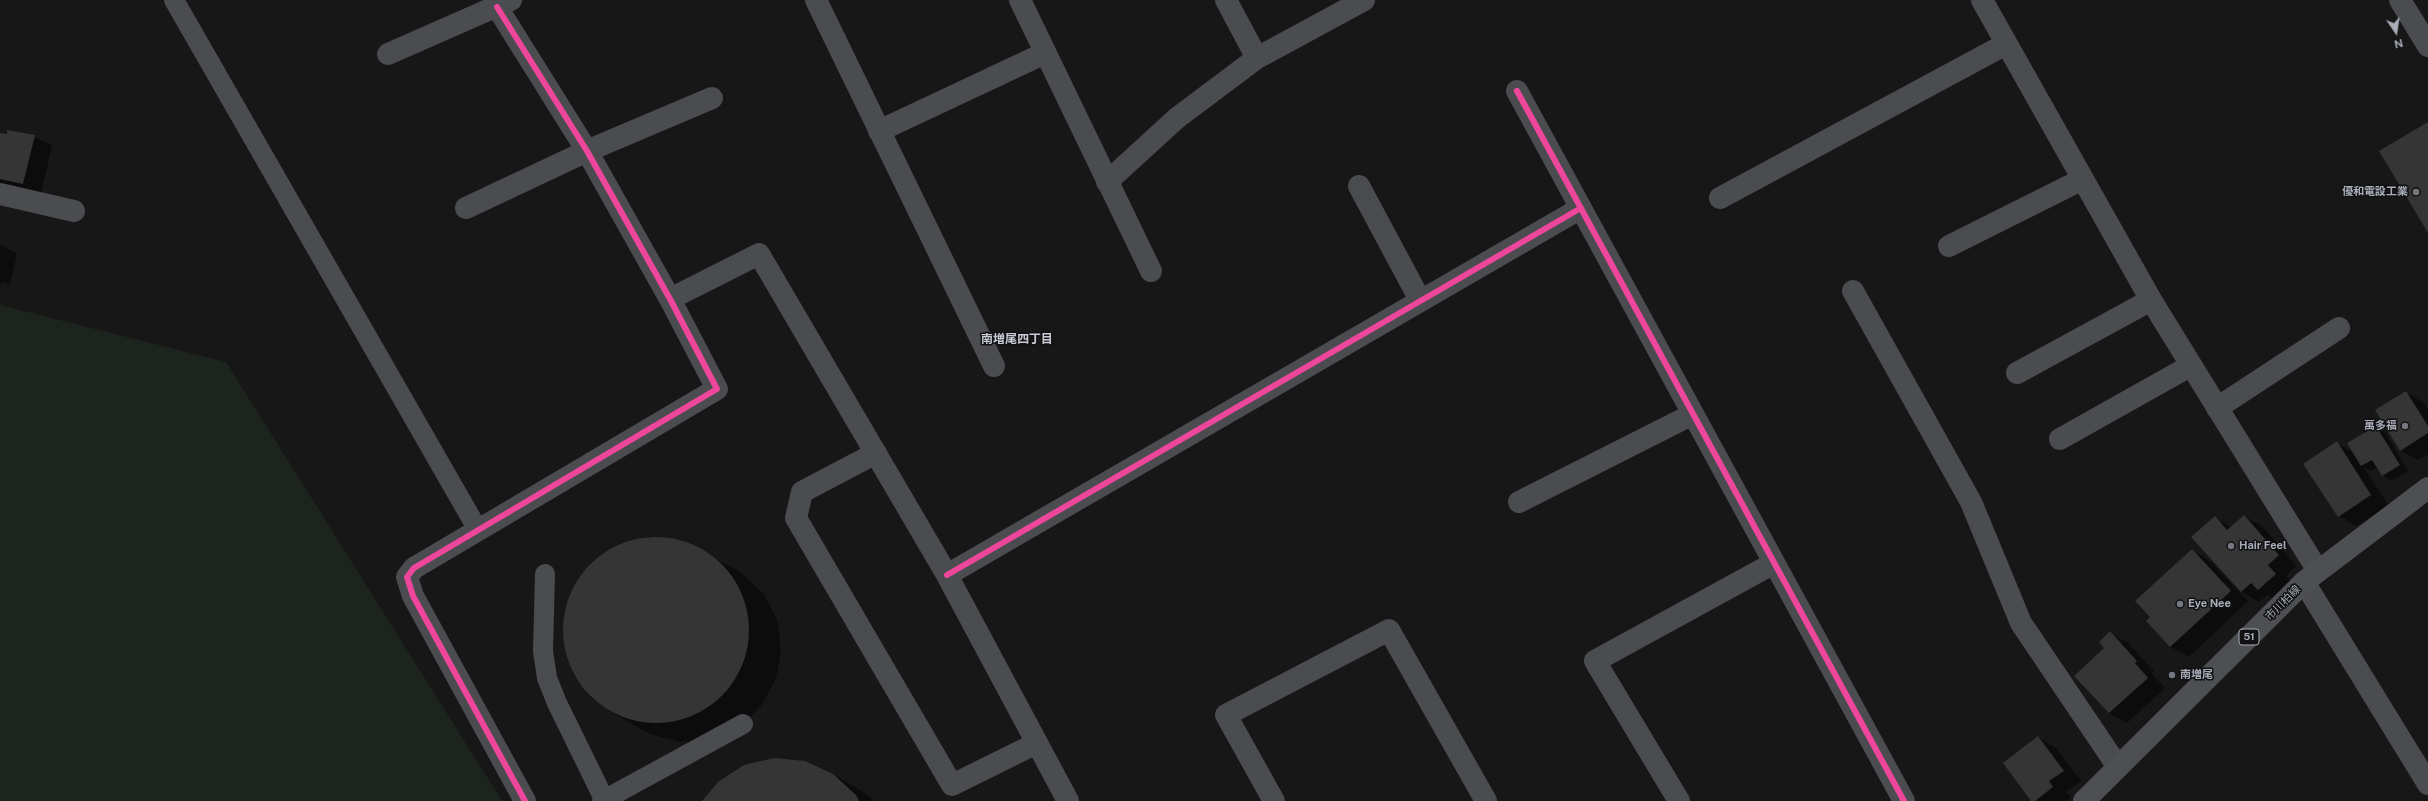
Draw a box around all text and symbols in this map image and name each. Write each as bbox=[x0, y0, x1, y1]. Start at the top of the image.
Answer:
north arrow bbox=[2376, 12, 2416, 52]
text: N bbox=[2393, 37, 2404, 51]
place label: 優和電設工業 bbox=[2342, 185, 2408, 199]
marker: 優和電設工業 bbox=[2411, 187, 2421, 197]
district label: 南増尾四丁目 bbox=[981, 332, 1053, 346]
place label: 萬多福 bbox=[2364, 419, 2397, 433]
marker: 萬多福 bbox=[2400, 421, 2410, 431]
place label: Hair Feel bbox=[2239, 539, 2286, 553]
marker: Hair Feel bbox=[2226, 541, 2236, 551]
street label: 市川柏線 bbox=[2263, 583, 2303, 623]
place label: Eye Nee bbox=[2188, 597, 2231, 611]
marker: Eye Nee bbox=[2175, 599, 2185, 609]
road number: 51 bbox=[2239, 629, 2259, 645]
place label: 南増尾 bbox=[2180, 668, 2213, 682]
marker: 南増尾 bbox=[2167, 670, 2177, 680]

